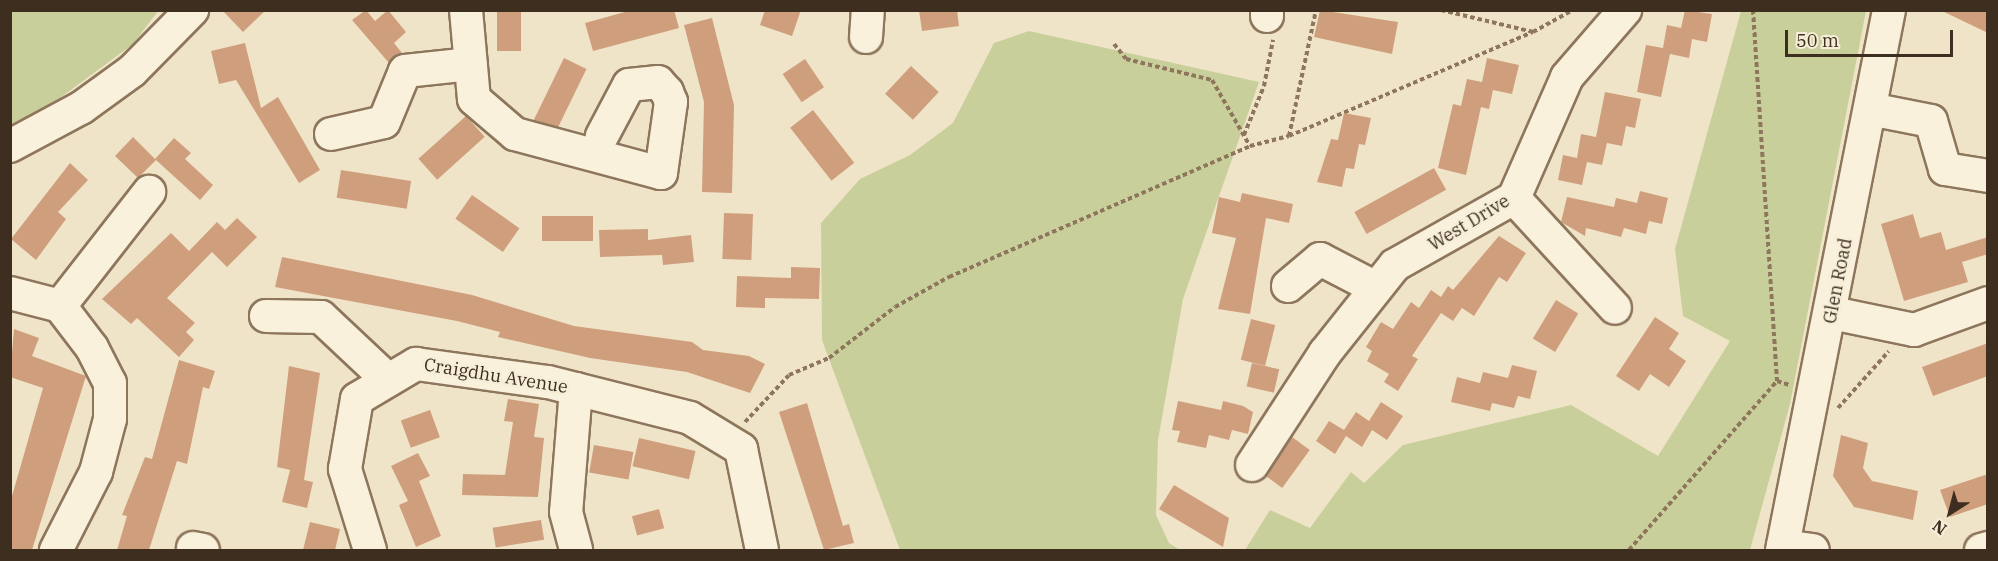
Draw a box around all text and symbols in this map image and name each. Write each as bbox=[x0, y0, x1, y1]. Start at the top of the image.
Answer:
scale bar bbox=[1788, 18, 1956, 56]
text: 50 m bbox=[1796, 29, 1839, 52]
street label: West Drive bbox=[1424, 190, 1514, 256]
street label: Glen Road bbox=[1819, 236, 1857, 326]
street label: Craigdhu Avenue bbox=[423, 354, 569, 398]
north arrow bbox=[1920, 483, 1980, 543]
text: N bbox=[1928, 516, 1950, 539]

